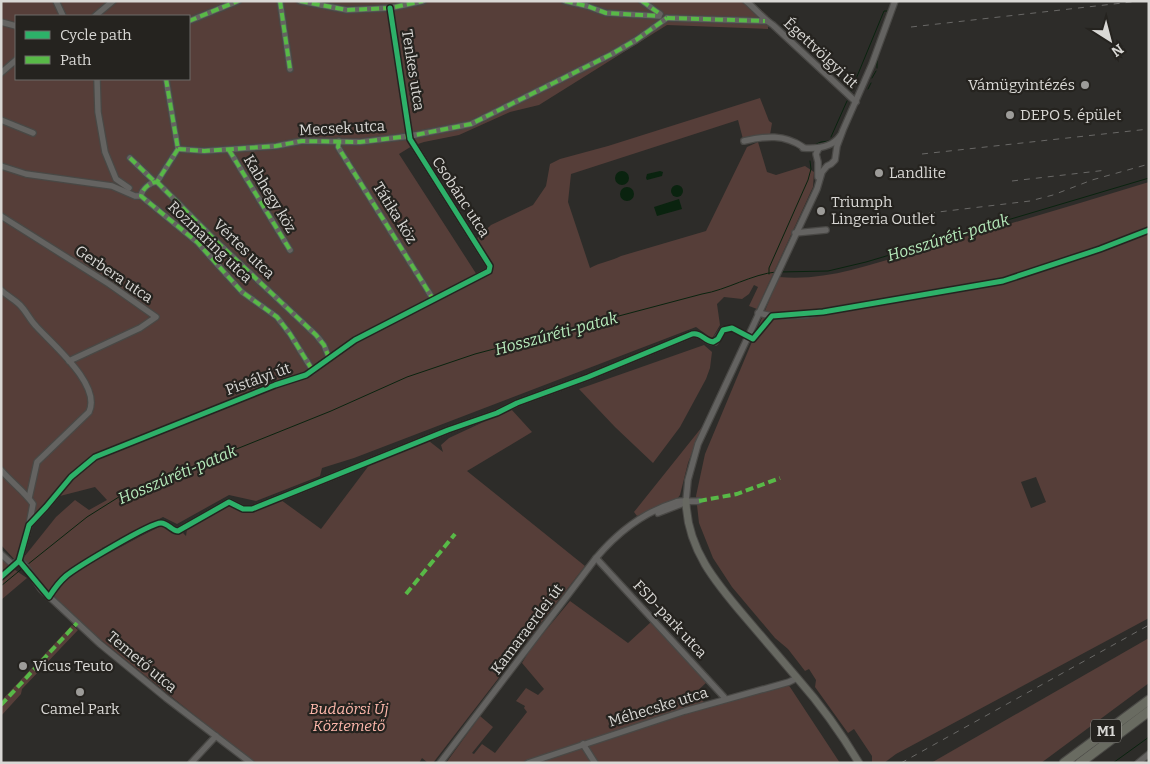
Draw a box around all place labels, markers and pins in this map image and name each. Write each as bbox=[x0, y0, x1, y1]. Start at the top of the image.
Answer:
place label: Vámügyintézés bbox=[968, 76, 1075, 94]
marker: Vámügyintézés bbox=[1079, 79, 1091, 91]
place label: DEPO 5. épület bbox=[1020, 106, 1122, 124]
marker: DEPO 5. épület bbox=[1004, 109, 1016, 121]
place label: Landlite bbox=[889, 164, 946, 182]
marker: Landlite bbox=[873, 167, 885, 179]
place label: Triumph Lingeria Outlet bbox=[831, 193, 935, 228]
marker: Triumph Lingeria Outlet bbox=[815, 205, 827, 217]
place label: Vicus Teuto bbox=[33, 657, 114, 675]
marker: Vicus Teuto bbox=[17, 660, 29, 672]
marker: Camel Park bbox=[74, 686, 86, 698]
place label: Camel Park bbox=[40, 700, 120, 718]

